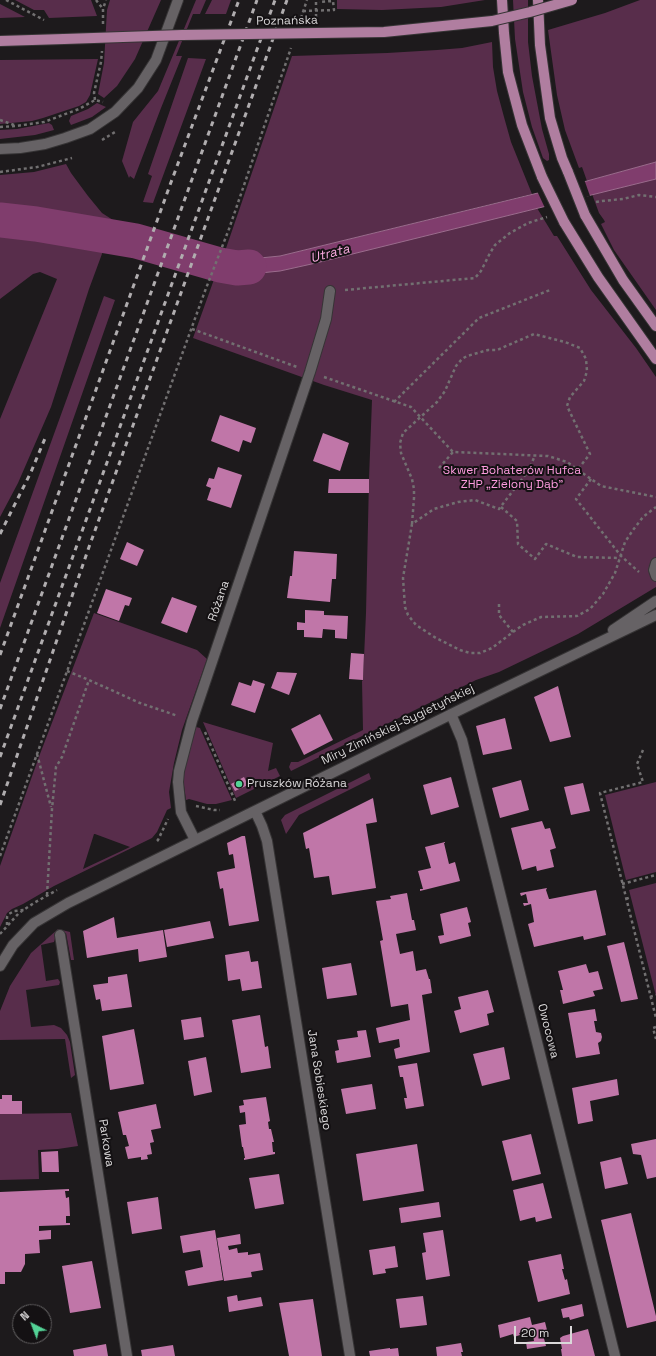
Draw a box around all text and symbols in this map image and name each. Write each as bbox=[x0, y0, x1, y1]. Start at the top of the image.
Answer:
street label: Poznańska bbox=[256, 13, 318, 29]
water label: Utrata bbox=[309, 241, 351, 267]
park label: Skwer Bohaterów Hufca ZHP „Zielony Dąb” bbox=[443, 464, 581, 492]
street label: Różana bbox=[205, 579, 233, 623]
street label: Miry Zimińskiej-Sygietyńskiej bbox=[319, 682, 477, 768]
place label: Pruszków Różana bbox=[247, 777, 347, 791]
marker: Pruszków Różana bbox=[234, 779, 244, 789]
street label: Owocowa bbox=[534, 1002, 562, 1060]
street label: Jana Sobieskiego bbox=[304, 1029, 334, 1131]
street label: Parkowa bbox=[95, 1118, 117, 1168]
north arrow bbox=[12, 1304, 52, 1344]
text: N bbox=[17, 1308, 32, 1323]
scale bar bbox=[516, 1318, 574, 1344]
text: 20 m bbox=[521, 1325, 549, 1341]

